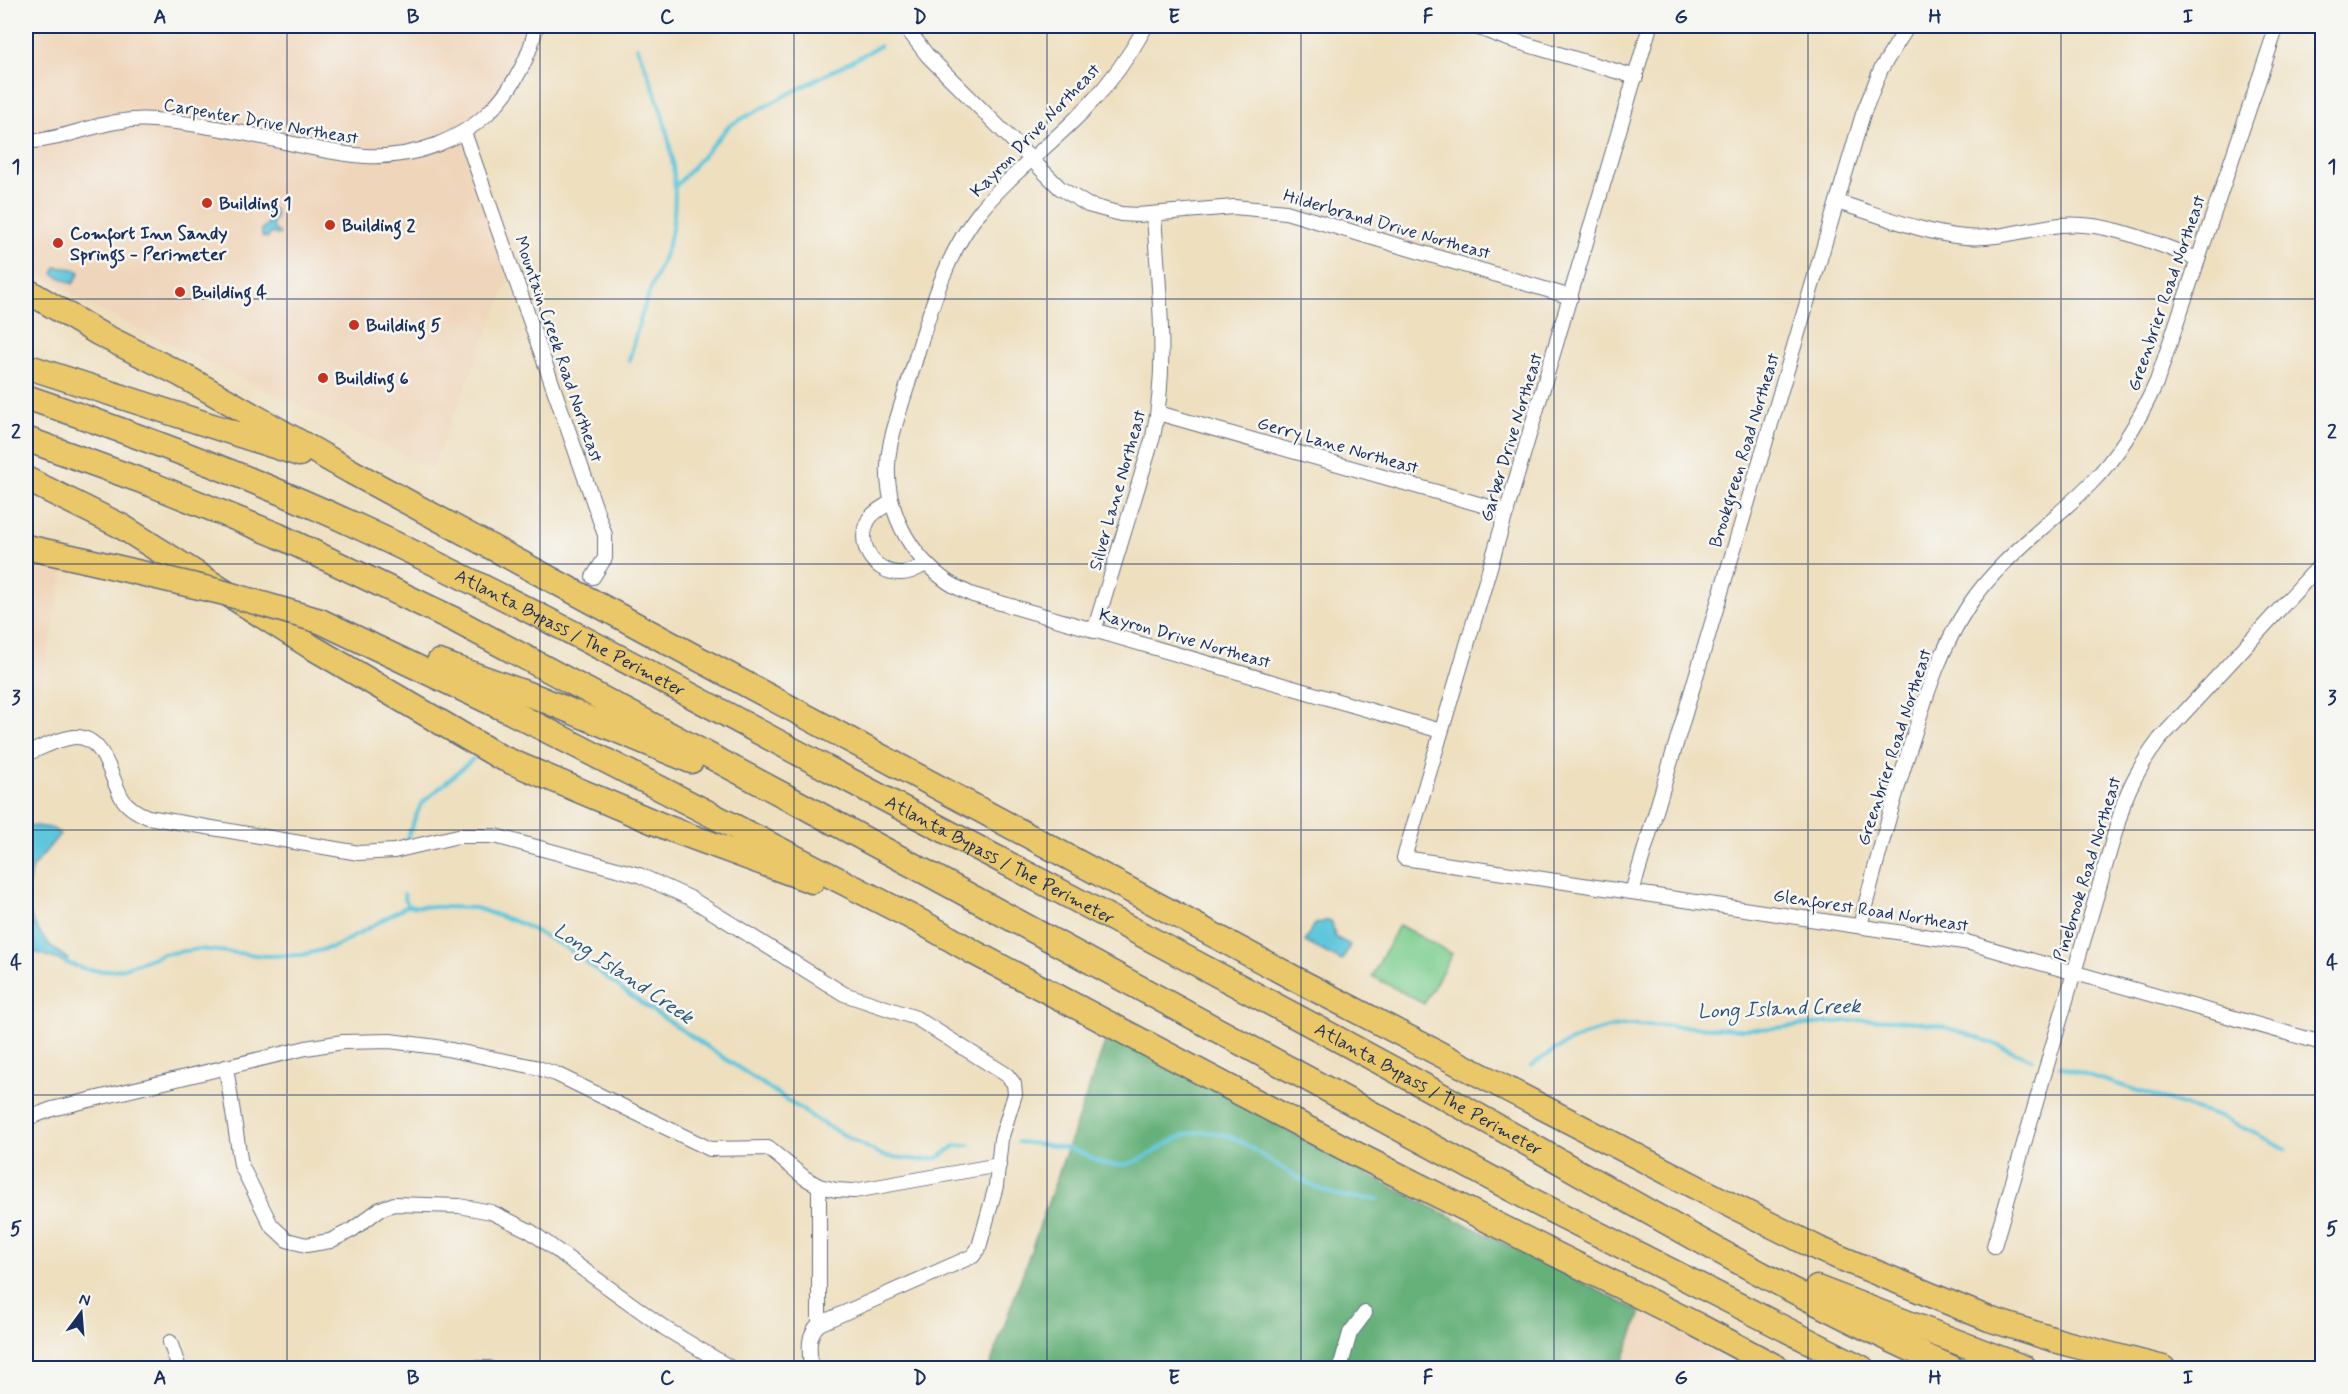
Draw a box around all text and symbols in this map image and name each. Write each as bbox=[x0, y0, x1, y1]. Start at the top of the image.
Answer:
text: A bbox=[153, 4, 167, 31]
text: B bbox=[407, 4, 420, 31]
text: C bbox=[660, 4, 675, 31]
text: D bbox=[913, 4, 927, 31]
text: E bbox=[1168, 4, 1180, 31]
text: F bbox=[1423, 4, 1434, 31]
text: G bbox=[1674, 4, 1688, 31]
text: H bbox=[1928, 4, 1942, 31]
text: I bbox=[2183, 4, 2193, 31]
street label: Kayron Drive Northeast bbox=[965, 58, 1106, 203]
street label: Carpenter Drive Northeast bbox=[162, 93, 361, 151]
text: 1 bbox=[12, 154, 20, 181]
text: 1 bbox=[2328, 154, 2336, 181]
street label: Hilderbrand Drive Northeast bbox=[1280, 184, 1494, 266]
street label: Greenbrier Road Northeast bbox=[2122, 191, 2212, 395]
place label: Building 1 bbox=[219, 192, 292, 218]
marker: Building 1 bbox=[200, 196, 214, 210]
place label: Building 2 bbox=[342, 214, 416, 240]
marker: Building 2 bbox=[323, 218, 337, 232]
place label: Comfort Inn Sandy Springs - Perimeter bbox=[70, 222, 228, 269]
street label: Mountain Creek Road Northeast bbox=[508, 233, 608, 466]
marker: Comfort Inn Sandy Springs - Perimeter bbox=[51, 236, 65, 250]
place label: Building 4 bbox=[192, 281, 268, 307]
marker: Building 4 bbox=[173, 285, 187, 299]
place label: Building 5 bbox=[366, 314, 442, 340]
marker: Building 5 bbox=[347, 318, 361, 332]
street label: Garber Drive Northeast bbox=[1475, 349, 1549, 525]
street label: Brookgreen Road Northeast bbox=[1704, 350, 1788, 551]
place label: Building 6 bbox=[335, 367, 409, 393]
marker: Building 6 bbox=[316, 371, 330, 385]
street label: Silver Lane Northeast bbox=[1084, 407, 1153, 573]
street label: Gerry Lane Northeast bbox=[1254, 411, 1422, 481]
text: 2 bbox=[11, 419, 21, 446]
text: 2 bbox=[2327, 419, 2337, 446]
street label: Atlanta Bypass / The Perimeter bbox=[451, 564, 690, 703]
street label: Kayron Drive Northeast bbox=[1096, 603, 1274, 675]
street label: Greenbrier Road Northeast bbox=[1852, 645, 1938, 849]
text: 3 bbox=[11, 685, 21, 712]
text: 3 bbox=[2327, 685, 2337, 712]
street label: Pinebrook Road Northeast bbox=[2048, 773, 2128, 965]
street label: Atlanta Bypass / The Perimeter bbox=[881, 790, 1119, 931]
street label: Glenforest Road Northeast bbox=[1771, 884, 1971, 940]
water label: Long Island Creek bbox=[547, 918, 700, 1034]
text: 4 bbox=[10, 950, 22, 977]
text: 4 bbox=[2326, 950, 2338, 977]
water label: Long Island Creek bbox=[1697, 993, 1863, 1028]
street label: Atlanta Bypass / The Perimeter bbox=[1310, 1018, 1547, 1162]
text: 5 bbox=[10, 1216, 22, 1243]
text: 5 bbox=[2326, 1216, 2338, 1243]
north arrow bbox=[51, 1283, 111, 1343]
text: N bbox=[77, 1288, 93, 1312]
text: A bbox=[153, 1365, 167, 1392]
text: B bbox=[407, 1365, 420, 1392]
text: C bbox=[660, 1365, 675, 1392]
text: D bbox=[913, 1365, 927, 1392]
text: E bbox=[1168, 1365, 1180, 1392]
text: F bbox=[1423, 1365, 1434, 1392]
text: G bbox=[1674, 1365, 1688, 1392]
text: H bbox=[1928, 1365, 1942, 1392]
text: I bbox=[2183, 1365, 2193, 1392]

